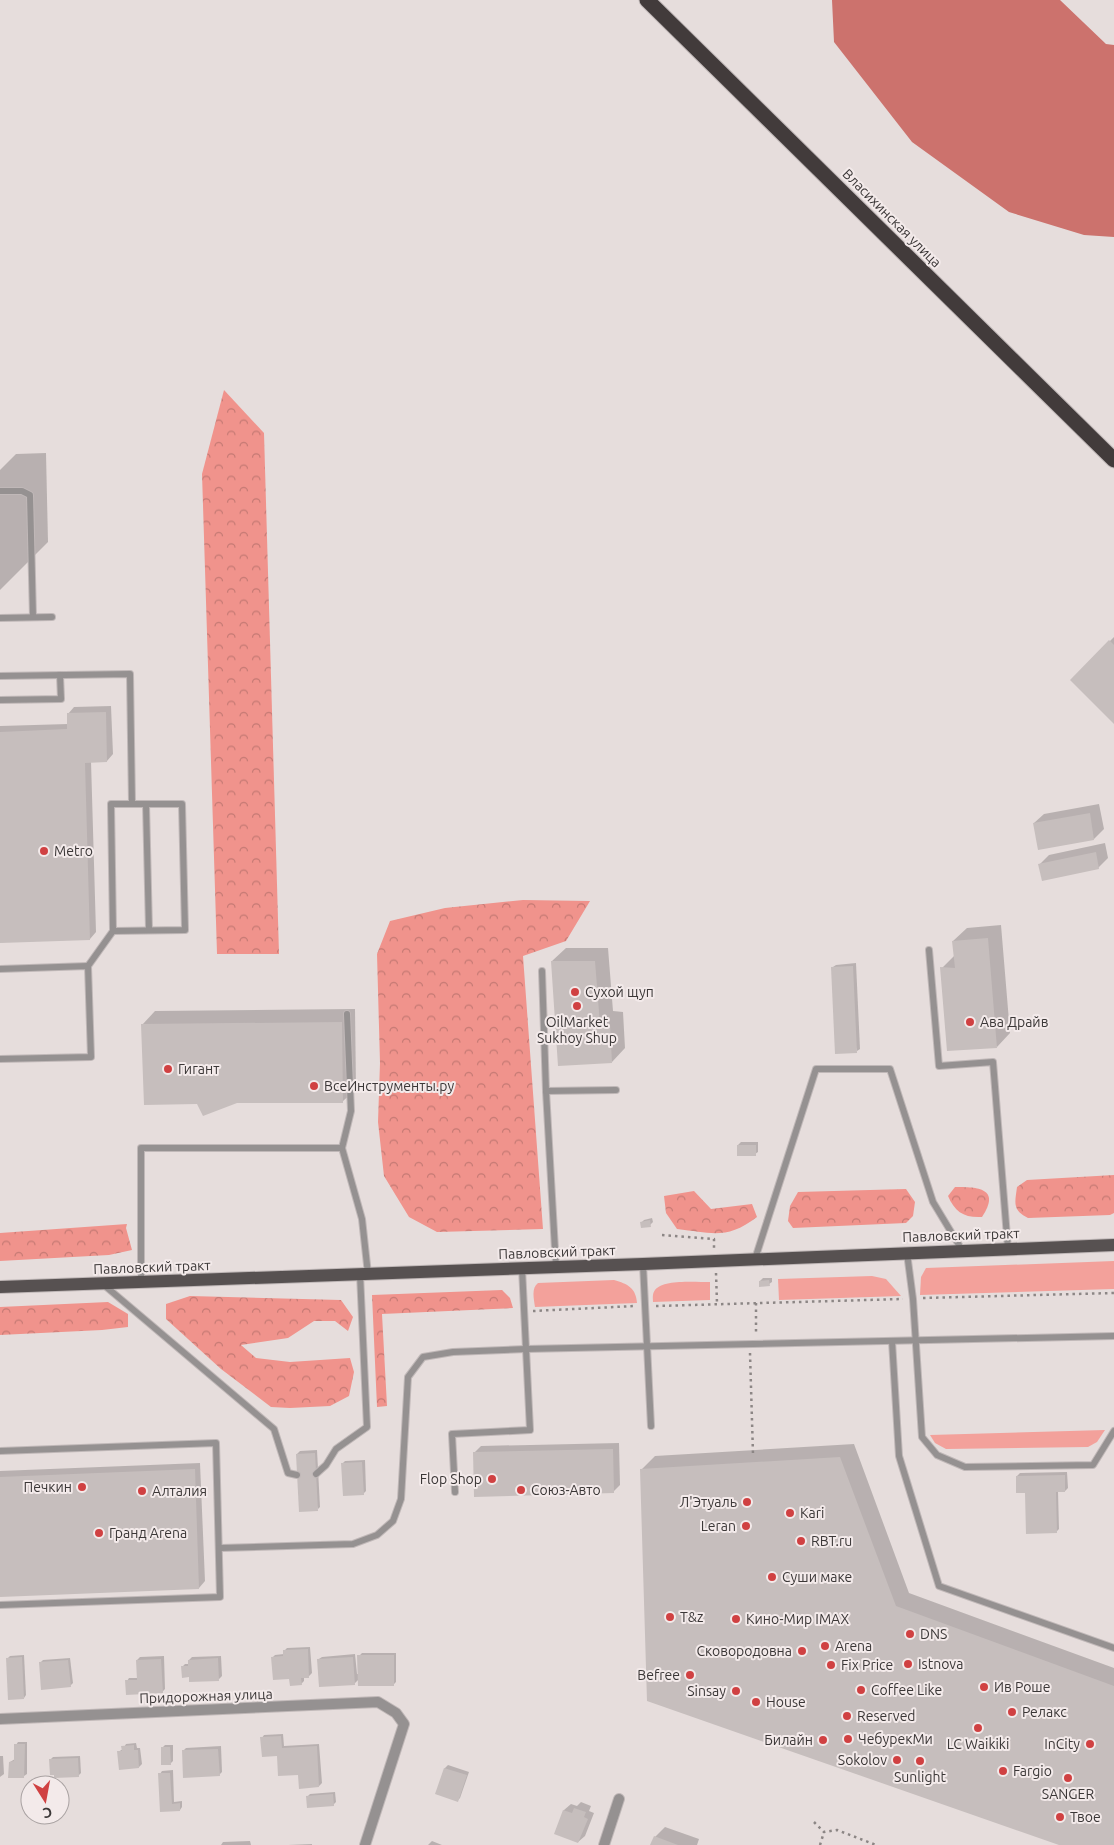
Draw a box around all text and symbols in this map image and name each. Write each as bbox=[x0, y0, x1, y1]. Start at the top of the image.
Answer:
street label: Власихинская улица bbox=[839, 165, 945, 271]
place label: Metro bbox=[54, 843, 93, 859]
marker: Metro bbox=[38, 845, 50, 857]
place label: Сухой щуп bbox=[585, 984, 654, 1000]
marker: Сухой щуп bbox=[569, 986, 581, 998]
marker: OilMarket Sukhoy Shup bbox=[571, 1000, 583, 1012]
place label: OilMarket Sukhoy Shup bbox=[537, 1014, 617, 1046]
place label: Ава Драйв bbox=[980, 1014, 1048, 1030]
marker: Ава Драйв bbox=[964, 1016, 976, 1028]
place label: Гигант bbox=[178, 1061, 219, 1077]
marker: Гигант bbox=[162, 1063, 174, 1075]
place label: ВсеИнструменты.ру bbox=[324, 1078, 454, 1094]
marker: ВсеИнструменты.ру bbox=[308, 1080, 320, 1092]
street label: Павловский тракт bbox=[902, 1225, 1020, 1245]
street label: Павловский тракт bbox=[498, 1242, 616, 1262]
street label: Павловский тракт bbox=[93, 1257, 211, 1277]
place label: Flop Shop bbox=[420, 1471, 482, 1487]
marker: Flop Shop bbox=[486, 1473, 498, 1485]
place label: Печкин bbox=[24, 1479, 72, 1495]
marker: Печкин bbox=[76, 1481, 88, 1493]
place label: Союз-Авто bbox=[531, 1482, 601, 1498]
place label: Алталия bbox=[152, 1483, 207, 1499]
marker: Союз-Авто bbox=[515, 1484, 527, 1496]
marker: Алталия bbox=[136, 1485, 148, 1497]
place label: Л'Этуаль bbox=[679, 1494, 737, 1510]
marker: Л'Этуаль bbox=[741, 1496, 753, 1508]
place label: Kari bbox=[800, 1505, 824, 1521]
marker: Kari bbox=[784, 1507, 796, 1519]
place label: Leran bbox=[701, 1518, 736, 1534]
marker: Leran bbox=[740, 1520, 752, 1532]
place label: Гранд Arena bbox=[109, 1525, 187, 1541]
marker: Гранд Arena bbox=[93, 1527, 105, 1539]
place label: RBT.ru bbox=[811, 1533, 852, 1549]
marker: RBT.ru bbox=[795, 1535, 807, 1547]
place label: Суши маке bbox=[782, 1569, 852, 1585]
marker: Суши маке bbox=[766, 1571, 778, 1583]
place label: T&z bbox=[680, 1609, 703, 1625]
marker: T&z bbox=[664, 1611, 676, 1623]
place label: Кино-Мир IMAX bbox=[746, 1611, 850, 1627]
marker: Кино-Мир IMAX bbox=[730, 1613, 742, 1625]
place label: DNS bbox=[920, 1626, 947, 1642]
marker: DNS bbox=[904, 1628, 916, 1640]
place label: Arena bbox=[835, 1638, 872, 1654]
marker: Arena bbox=[819, 1640, 831, 1652]
place label: Сковородовна bbox=[697, 1643, 792, 1659]
marker: Сковородовна bbox=[796, 1645, 808, 1657]
place label: Istnova bbox=[918, 1656, 963, 1672]
place label: Fix Price bbox=[841, 1657, 893, 1673]
marker: Istnova bbox=[902, 1658, 914, 1670]
marker: Fix Price bbox=[825, 1659, 837, 1671]
place label: Befree bbox=[637, 1667, 680, 1683]
marker: Befree bbox=[684, 1669, 696, 1681]
place label: Ив Роше bbox=[994, 1679, 1050, 1695]
marker: Ив Роше bbox=[978, 1681, 990, 1693]
place label: Coffee Like bbox=[871, 1682, 942, 1698]
place label: Sinsay bbox=[687, 1683, 726, 1699]
marker: Coffee Like bbox=[855, 1684, 867, 1696]
marker: Sinsay bbox=[730, 1685, 742, 1697]
street label: Придорожная улица bbox=[139, 1686, 273, 1706]
place label: House bbox=[766, 1694, 806, 1710]
marker: House bbox=[750, 1696, 762, 1708]
place label: Релакс bbox=[1022, 1704, 1067, 1720]
marker: Релакс bbox=[1006, 1706, 1018, 1718]
place label: Reserved bbox=[857, 1708, 916, 1724]
marker: Reserved bbox=[841, 1710, 853, 1722]
marker: LC Waikiki bbox=[972, 1722, 984, 1734]
place label: ЧебурекМи bbox=[858, 1731, 933, 1747]
place label: Билайн bbox=[764, 1732, 813, 1748]
marker: ЧебурекМи bbox=[842, 1733, 854, 1745]
marker: Билайн bbox=[817, 1734, 829, 1746]
place label: LC Waikiki bbox=[947, 1736, 1009, 1752]
place label: InCity bbox=[1044, 1736, 1080, 1752]
marker: InCity bbox=[1084, 1738, 1096, 1750]
place label: Sokolov bbox=[838, 1752, 887, 1768]
marker: Sokolov bbox=[891, 1754, 903, 1766]
marker: Sunlight bbox=[914, 1755, 926, 1767]
place label: Fargio bbox=[1013, 1763, 1052, 1779]
marker: Fargio bbox=[997, 1765, 1009, 1777]
place label: Sunlight bbox=[894, 1769, 946, 1785]
marker: SANGER bbox=[1062, 1772, 1074, 1784]
north arrow bbox=[20, 1775, 70, 1825]
place label: SANGER bbox=[1042, 1786, 1094, 1802]
text: С bbox=[42, 1804, 53, 1821]
place label: Твое bbox=[1070, 1809, 1101, 1825]
marker: Твое bbox=[1054, 1811, 1066, 1823]

